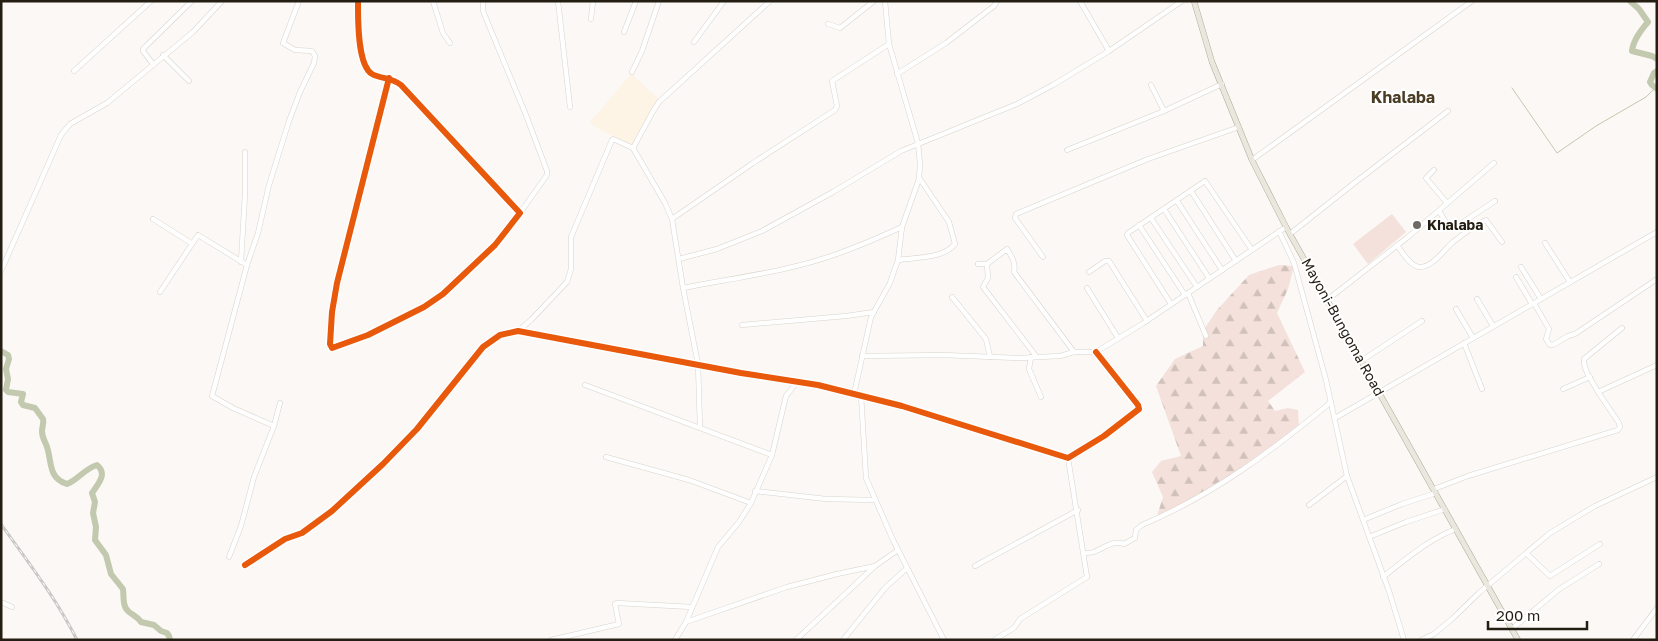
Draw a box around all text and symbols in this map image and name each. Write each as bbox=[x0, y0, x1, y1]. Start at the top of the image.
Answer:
district label: Khalaba bbox=[1371, 87, 1435, 107]
place label: Khalaba bbox=[1427, 216, 1483, 233]
marker: Khalaba bbox=[1411, 219, 1423, 231]
street label: Mayoni-Bungoma Road bbox=[1298, 255, 1388, 399]
scale bar bbox=[1488, 598, 1587, 630]
text: 200 m bbox=[1496, 606, 1540, 624]

